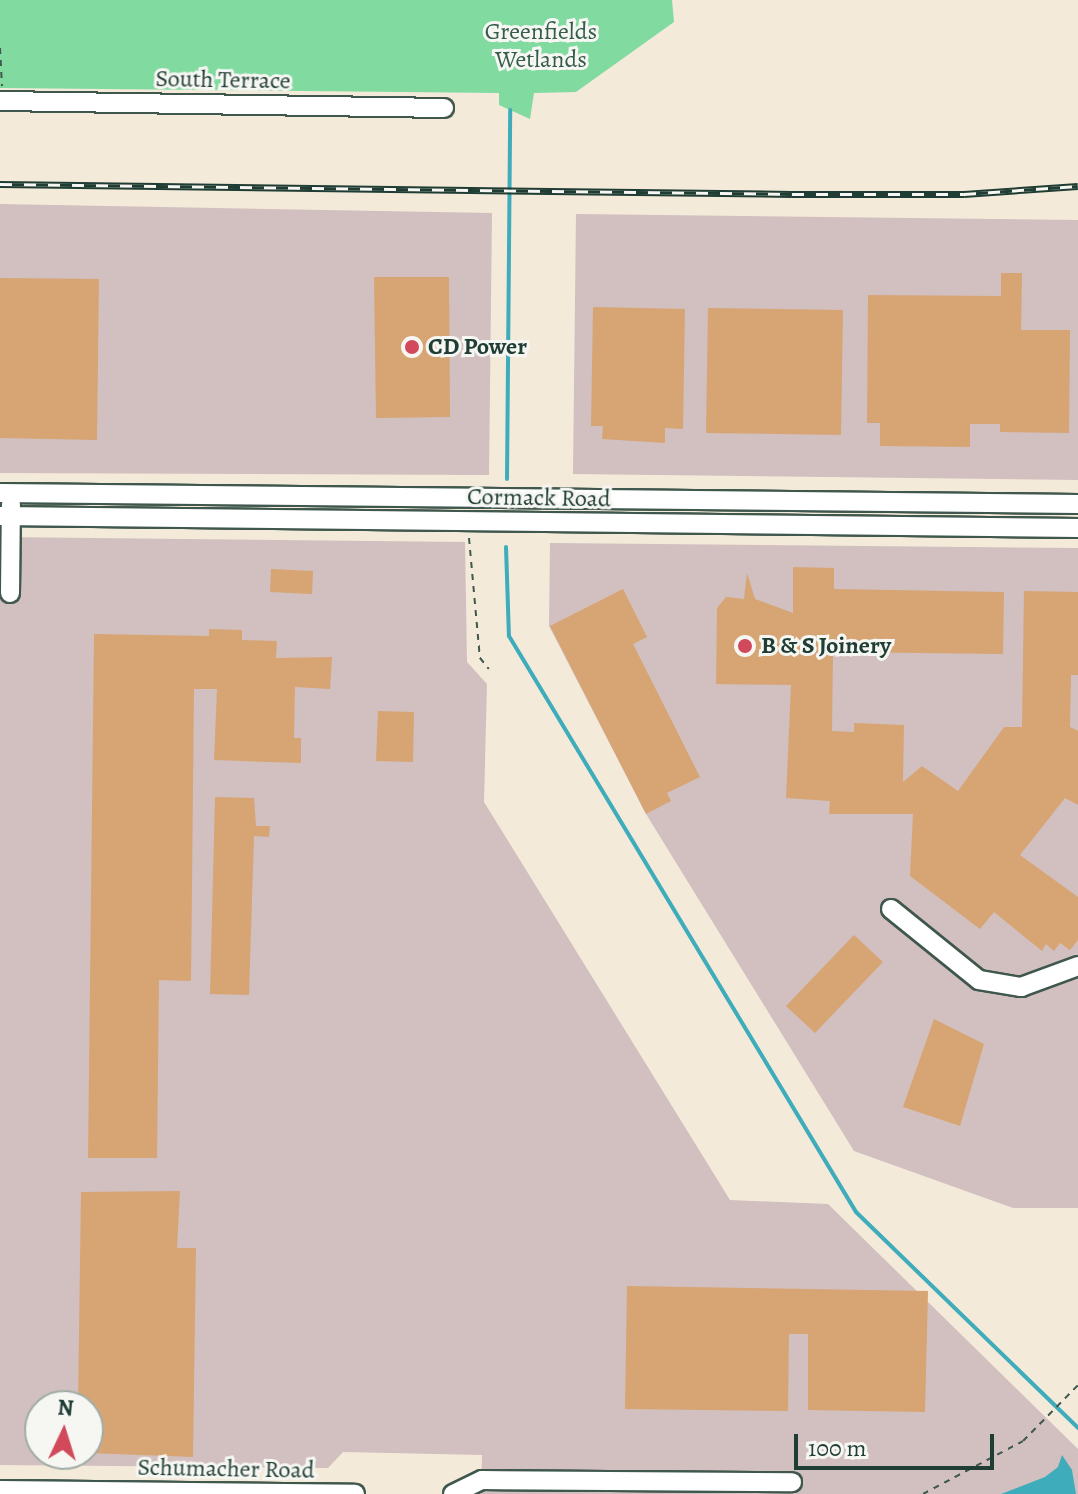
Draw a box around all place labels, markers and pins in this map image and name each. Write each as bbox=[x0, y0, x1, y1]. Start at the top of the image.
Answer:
place label: CD Power bbox=[428, 333, 527, 361]
marker: CD Power bbox=[403, 338, 421, 356]
place label: B & S Joinery bbox=[761, 632, 891, 660]
marker: B & S Joinery bbox=[736, 637, 754, 655]

